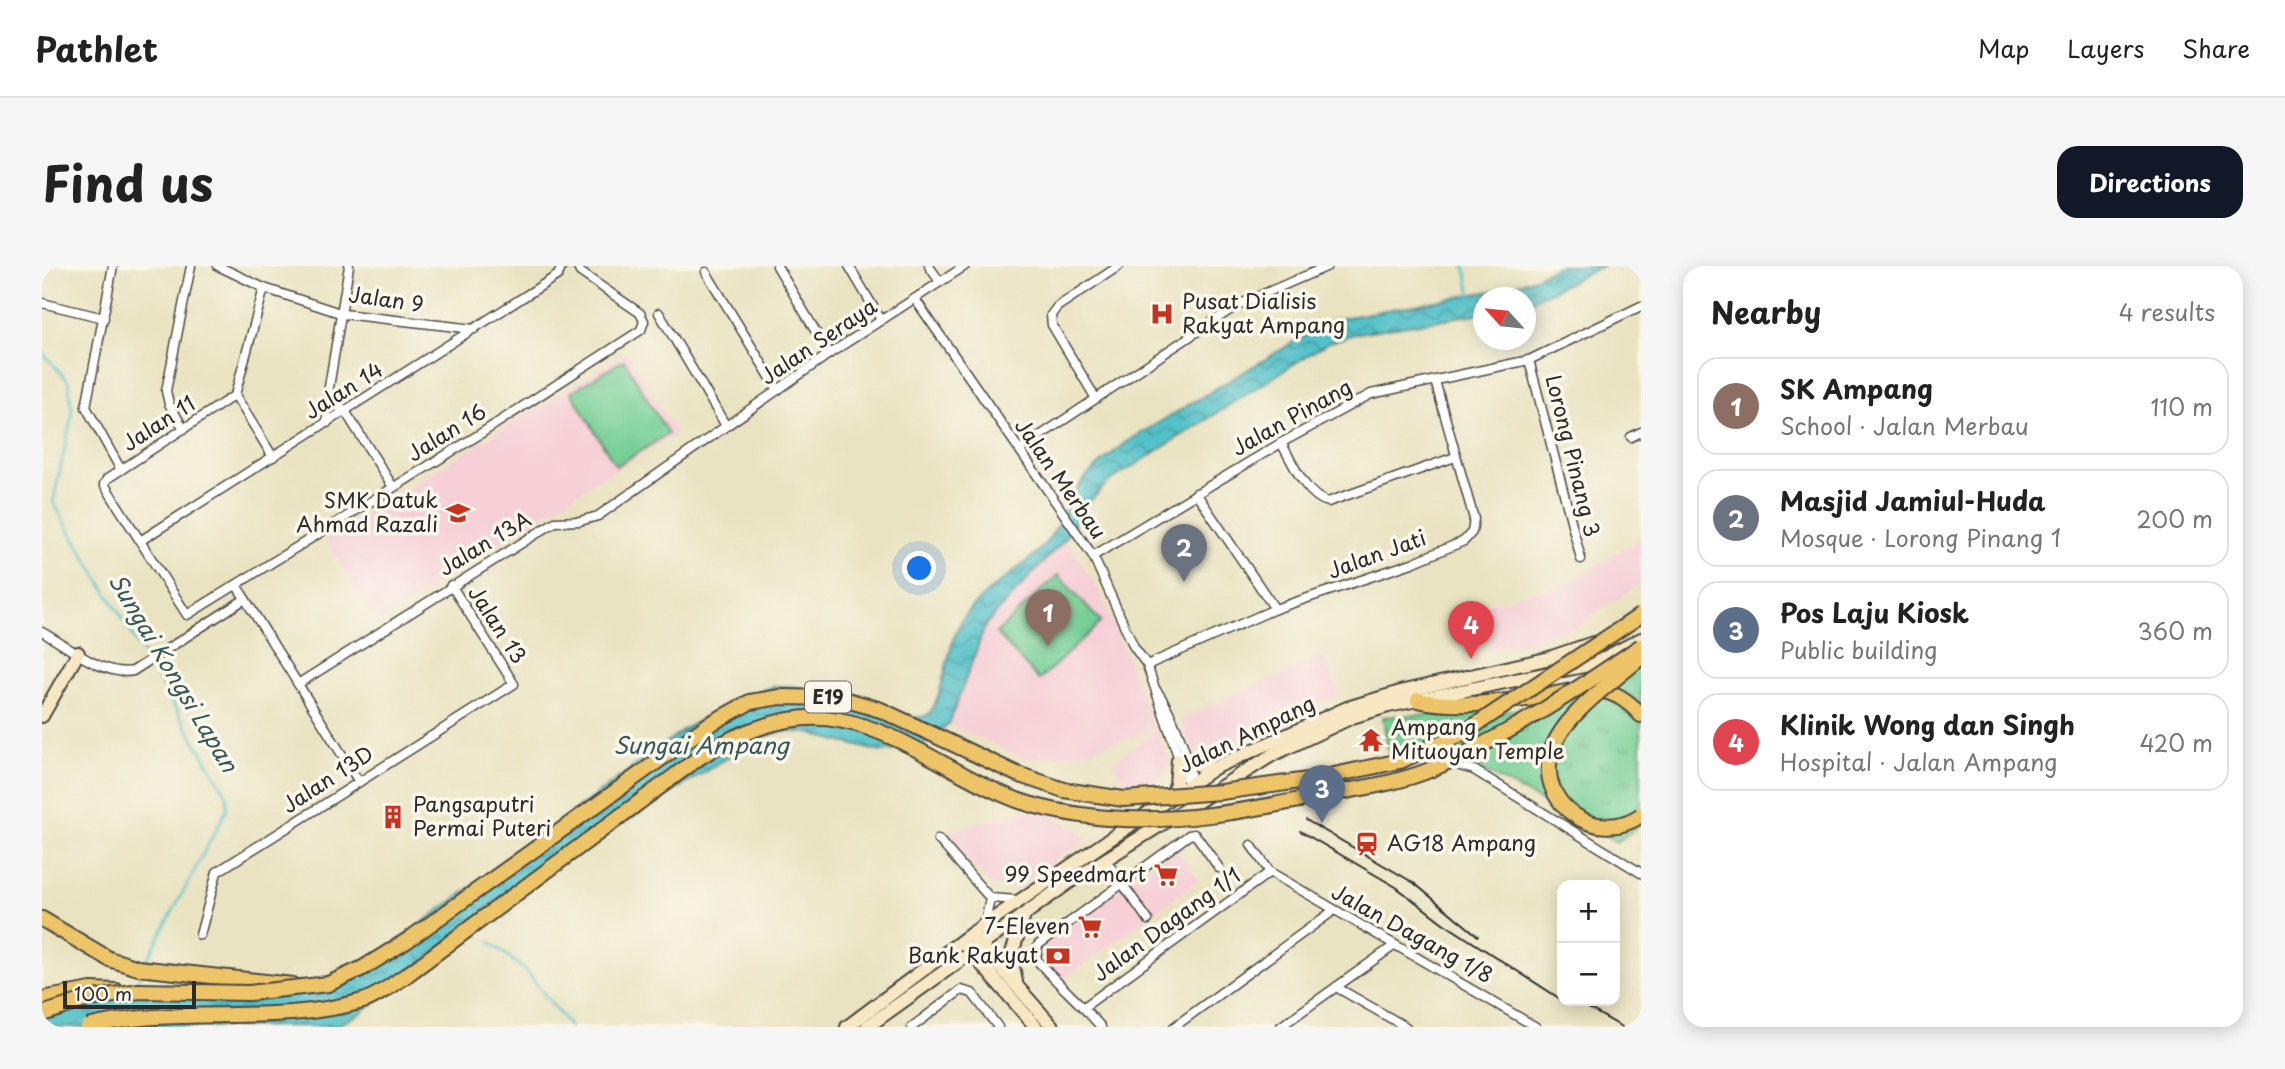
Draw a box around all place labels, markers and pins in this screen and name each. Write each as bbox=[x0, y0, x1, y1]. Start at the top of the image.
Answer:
place label: Pusat Dialisis Rakyat Ampang bbox=[1182, 284, 1345, 340]
hospital icon: Pusat Dialisis Rakyat Ampang bbox=[1148, 300, 1176, 328]
place label: SMK Datuk Ahmad Razali bbox=[296, 483, 438, 539]
school or university icon: SMK Datuk Ahmad Razali bbox=[444, 499, 472, 527]
pin: 2 bbox=[1161, 524, 1207, 582]
pin: 1 bbox=[1025, 589, 1071, 647]
pin: 4 bbox=[1448, 601, 1494, 659]
place label: Ampang Mituoyan Temple bbox=[1391, 710, 1565, 766]
temple icon: Ampang Mituoyan Temple bbox=[1357, 726, 1385, 754]
pin: 3 bbox=[1299, 765, 1345, 823]
place label: Pangsaputri Permai Puteri bbox=[413, 787, 551, 843]
building icon: Pangsaputri Permai Puteri bbox=[379, 803, 407, 831]
place label: AG18 Ampang bbox=[1387, 826, 1536, 858]
station icon: AG18 Ampang bbox=[1353, 830, 1381, 858]
place label: 99 Speedmart bbox=[1004, 857, 1146, 889]
supermarket icon: 99 Speedmart bbox=[1152, 861, 1180, 889]
place label: 7-Eleven bbox=[984, 909, 1070, 941]
supermarket icon: 7-Eleven bbox=[1076, 913, 1104, 941]
place label: Bank Rakyat bbox=[907, 938, 1038, 970]
bank icon: Bank Rakyat bbox=[1044, 942, 1072, 970]

